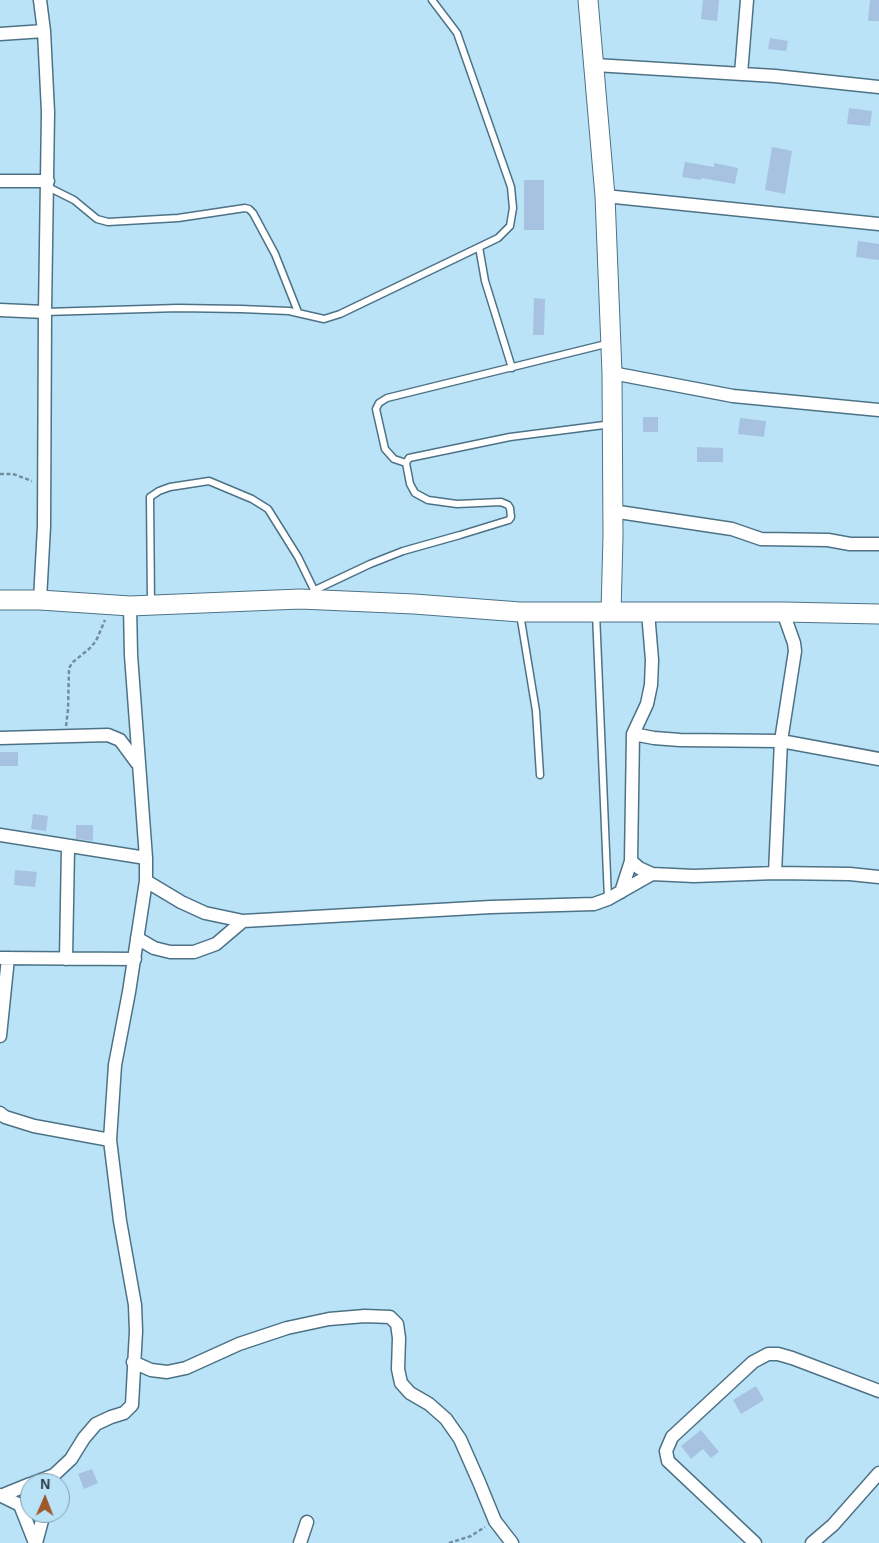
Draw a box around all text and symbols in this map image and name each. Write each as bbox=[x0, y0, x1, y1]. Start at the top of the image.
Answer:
north arrow bbox=[20, 1473, 70, 1523]
text: N bbox=[40, 1476, 50, 1492]

